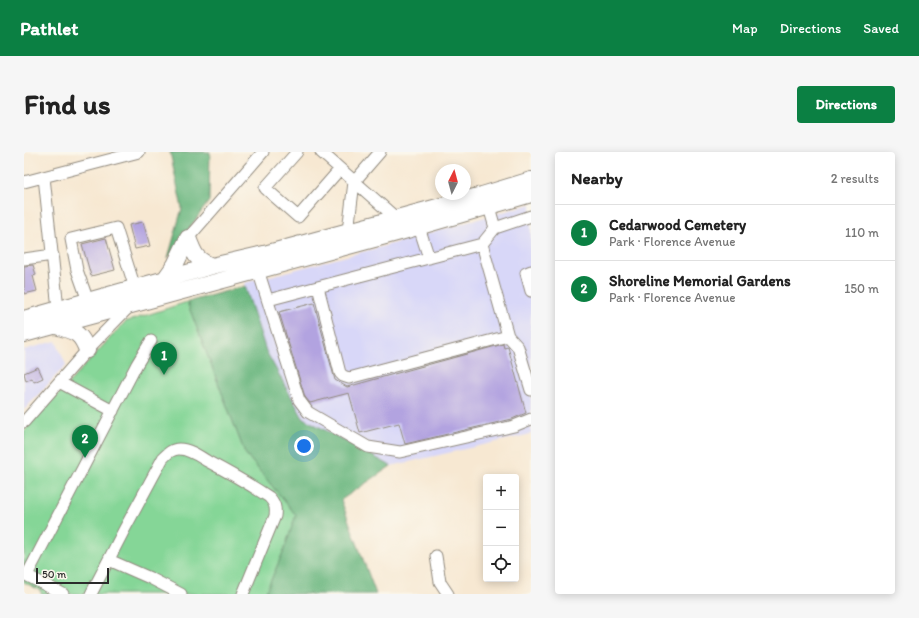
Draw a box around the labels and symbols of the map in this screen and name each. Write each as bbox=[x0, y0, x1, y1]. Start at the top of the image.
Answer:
north arrow bbox=[435, 164, 471, 200]
pin: 1 bbox=[151, 342, 177, 375]
pin: 2 bbox=[72, 425, 98, 458]
your location bbox=[294, 436, 314, 456]
scale bar bbox=[36, 566, 109, 585]

